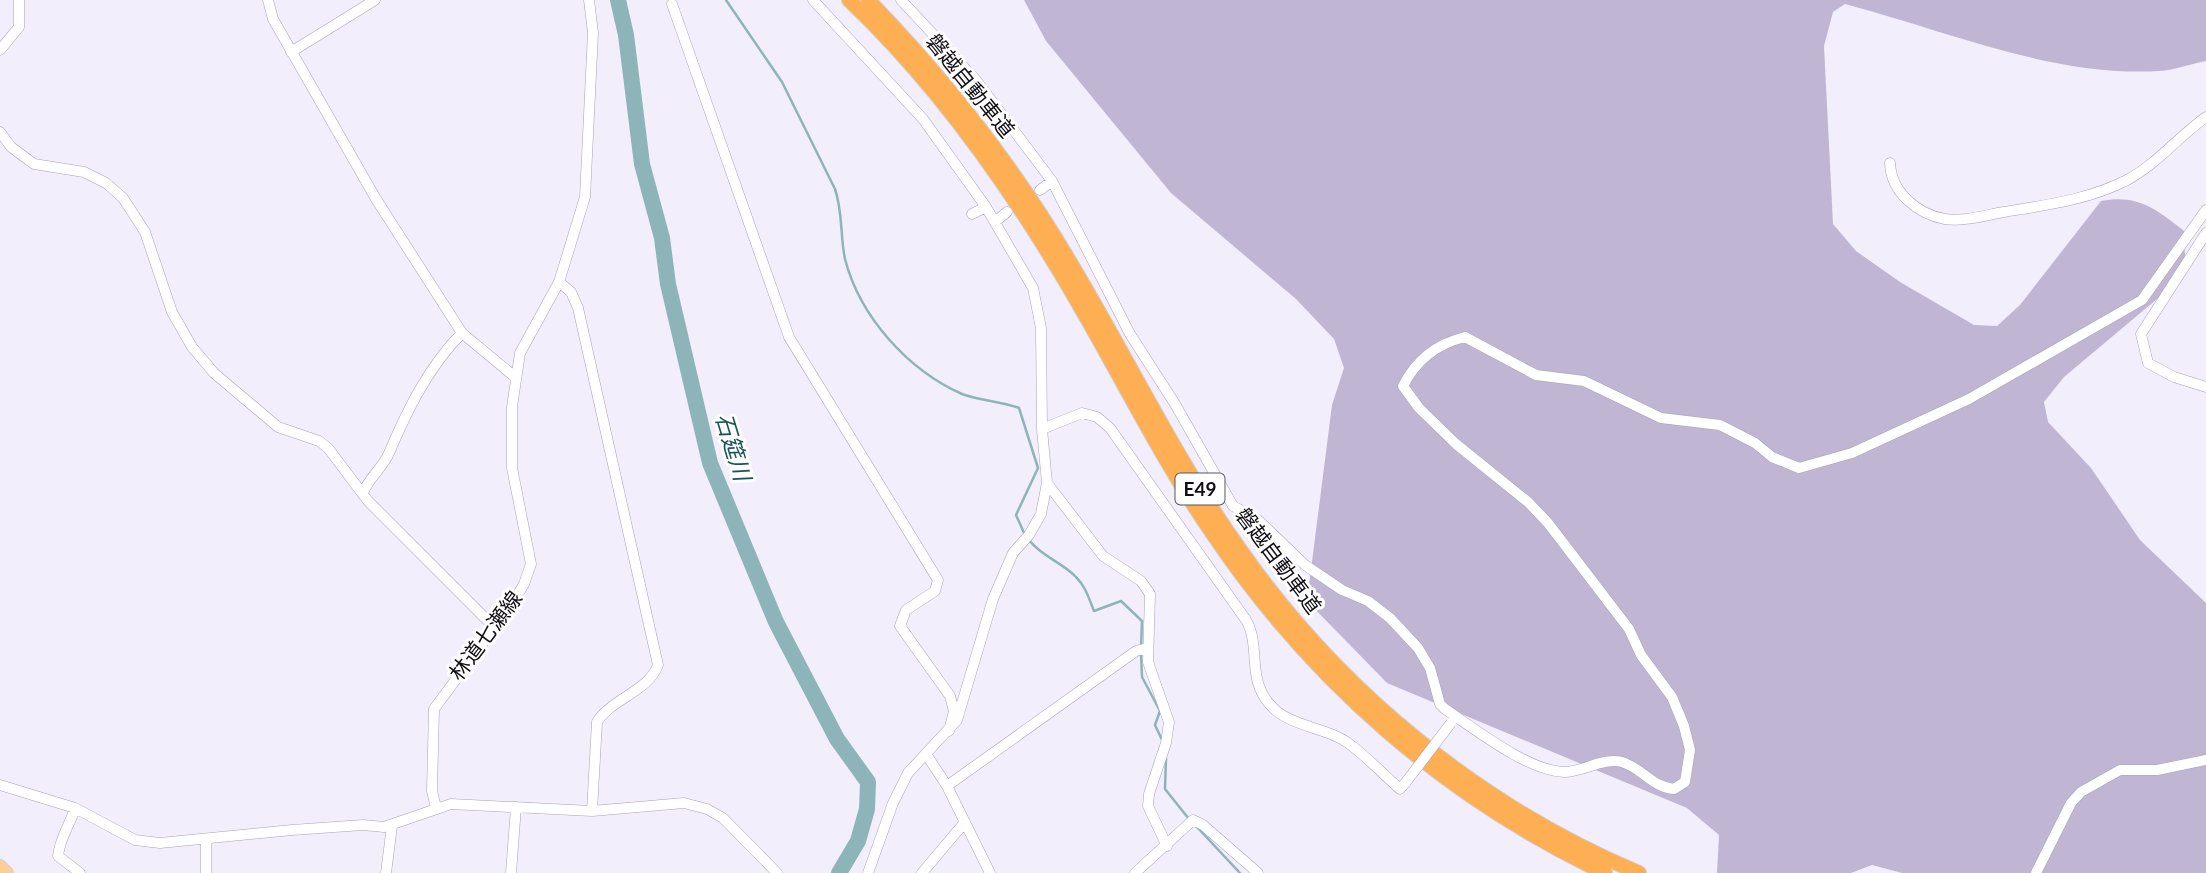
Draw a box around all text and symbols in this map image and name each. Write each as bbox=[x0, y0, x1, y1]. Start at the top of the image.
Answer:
street label: 磐越自動車道 bbox=[922, 28, 1021, 142]
water label: 石筵川 bbox=[710, 410, 758, 487]
road number: E49 bbox=[1176, 474, 1224, 504]
street label: 磐越自動車道 bbox=[1231, 502, 1327, 618]
street label: 林道七瀬線 bbox=[443, 586, 526, 685]

